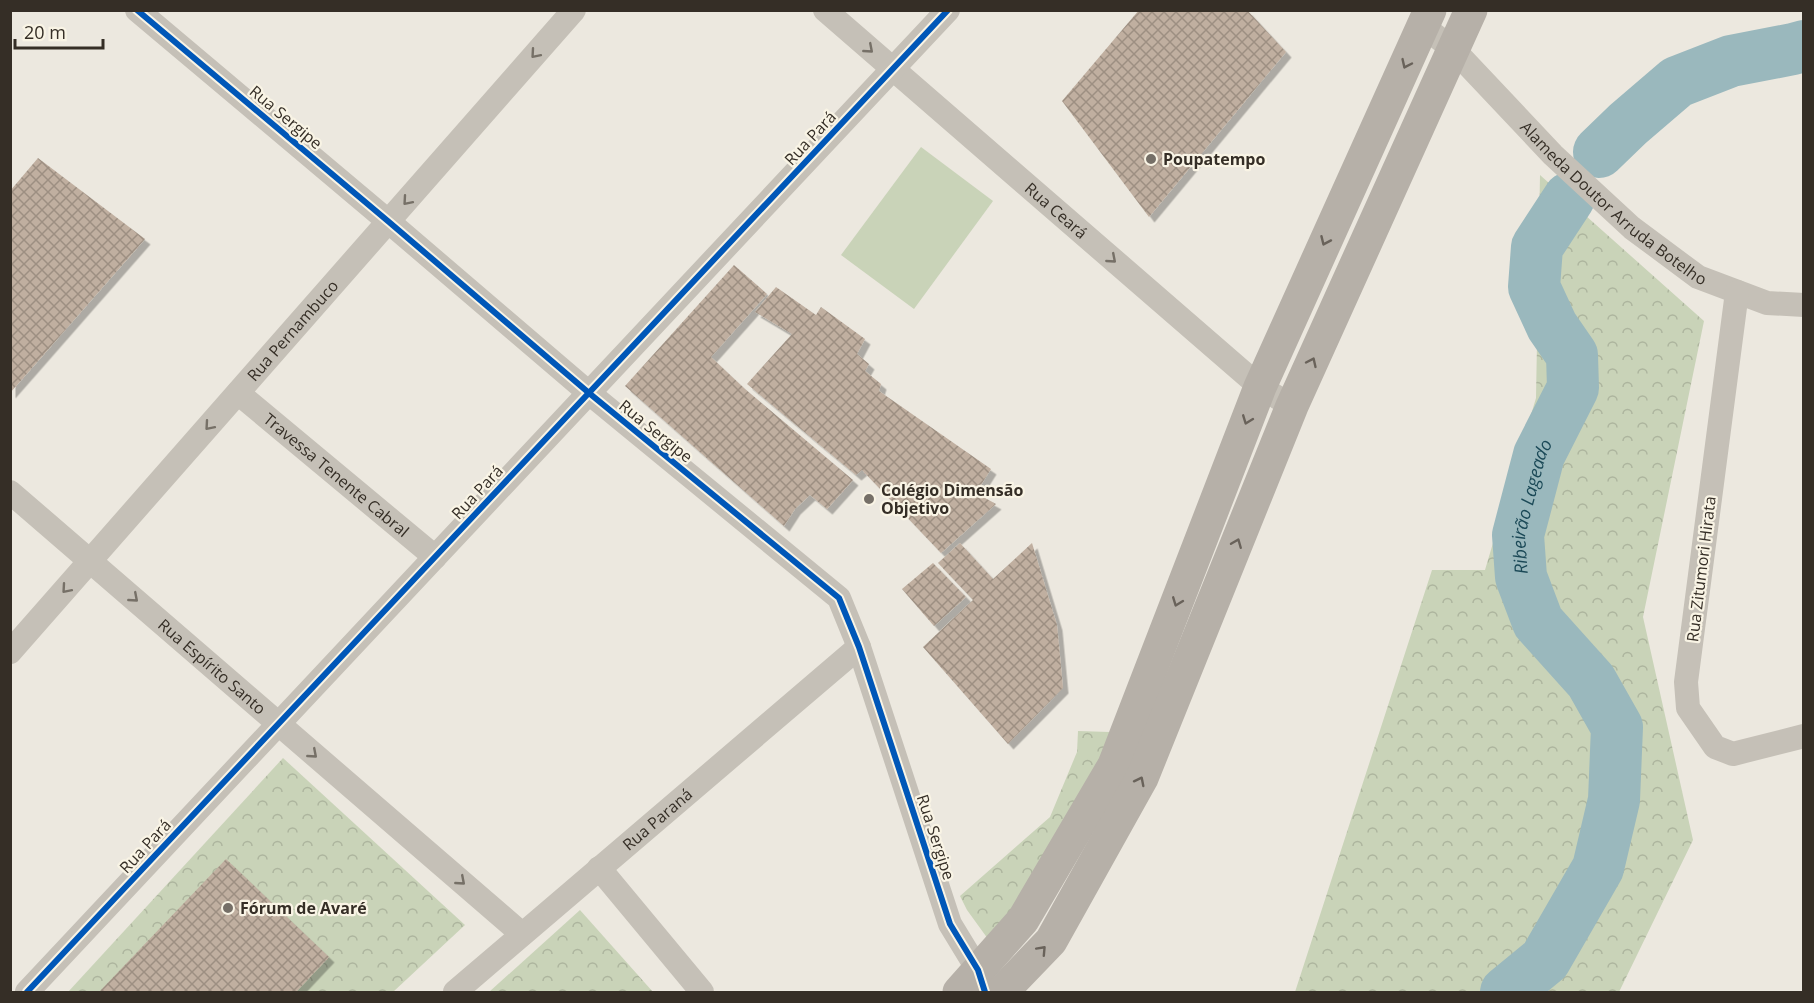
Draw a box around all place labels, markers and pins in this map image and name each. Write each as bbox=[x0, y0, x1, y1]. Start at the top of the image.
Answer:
place label: Poupatempo bbox=[1163, 148, 1265, 170]
marker: Poupatempo bbox=[1144, 152, 1158, 166]
place label: Colégio Dimensão Objetivo bbox=[881, 479, 1023, 519]
marker: Colégio Dimensão Objetivo bbox=[862, 492, 876, 506]
place label: Fórum de Avaré bbox=[240, 897, 367, 919]
marker: Fórum de Avaré bbox=[221, 901, 235, 915]

